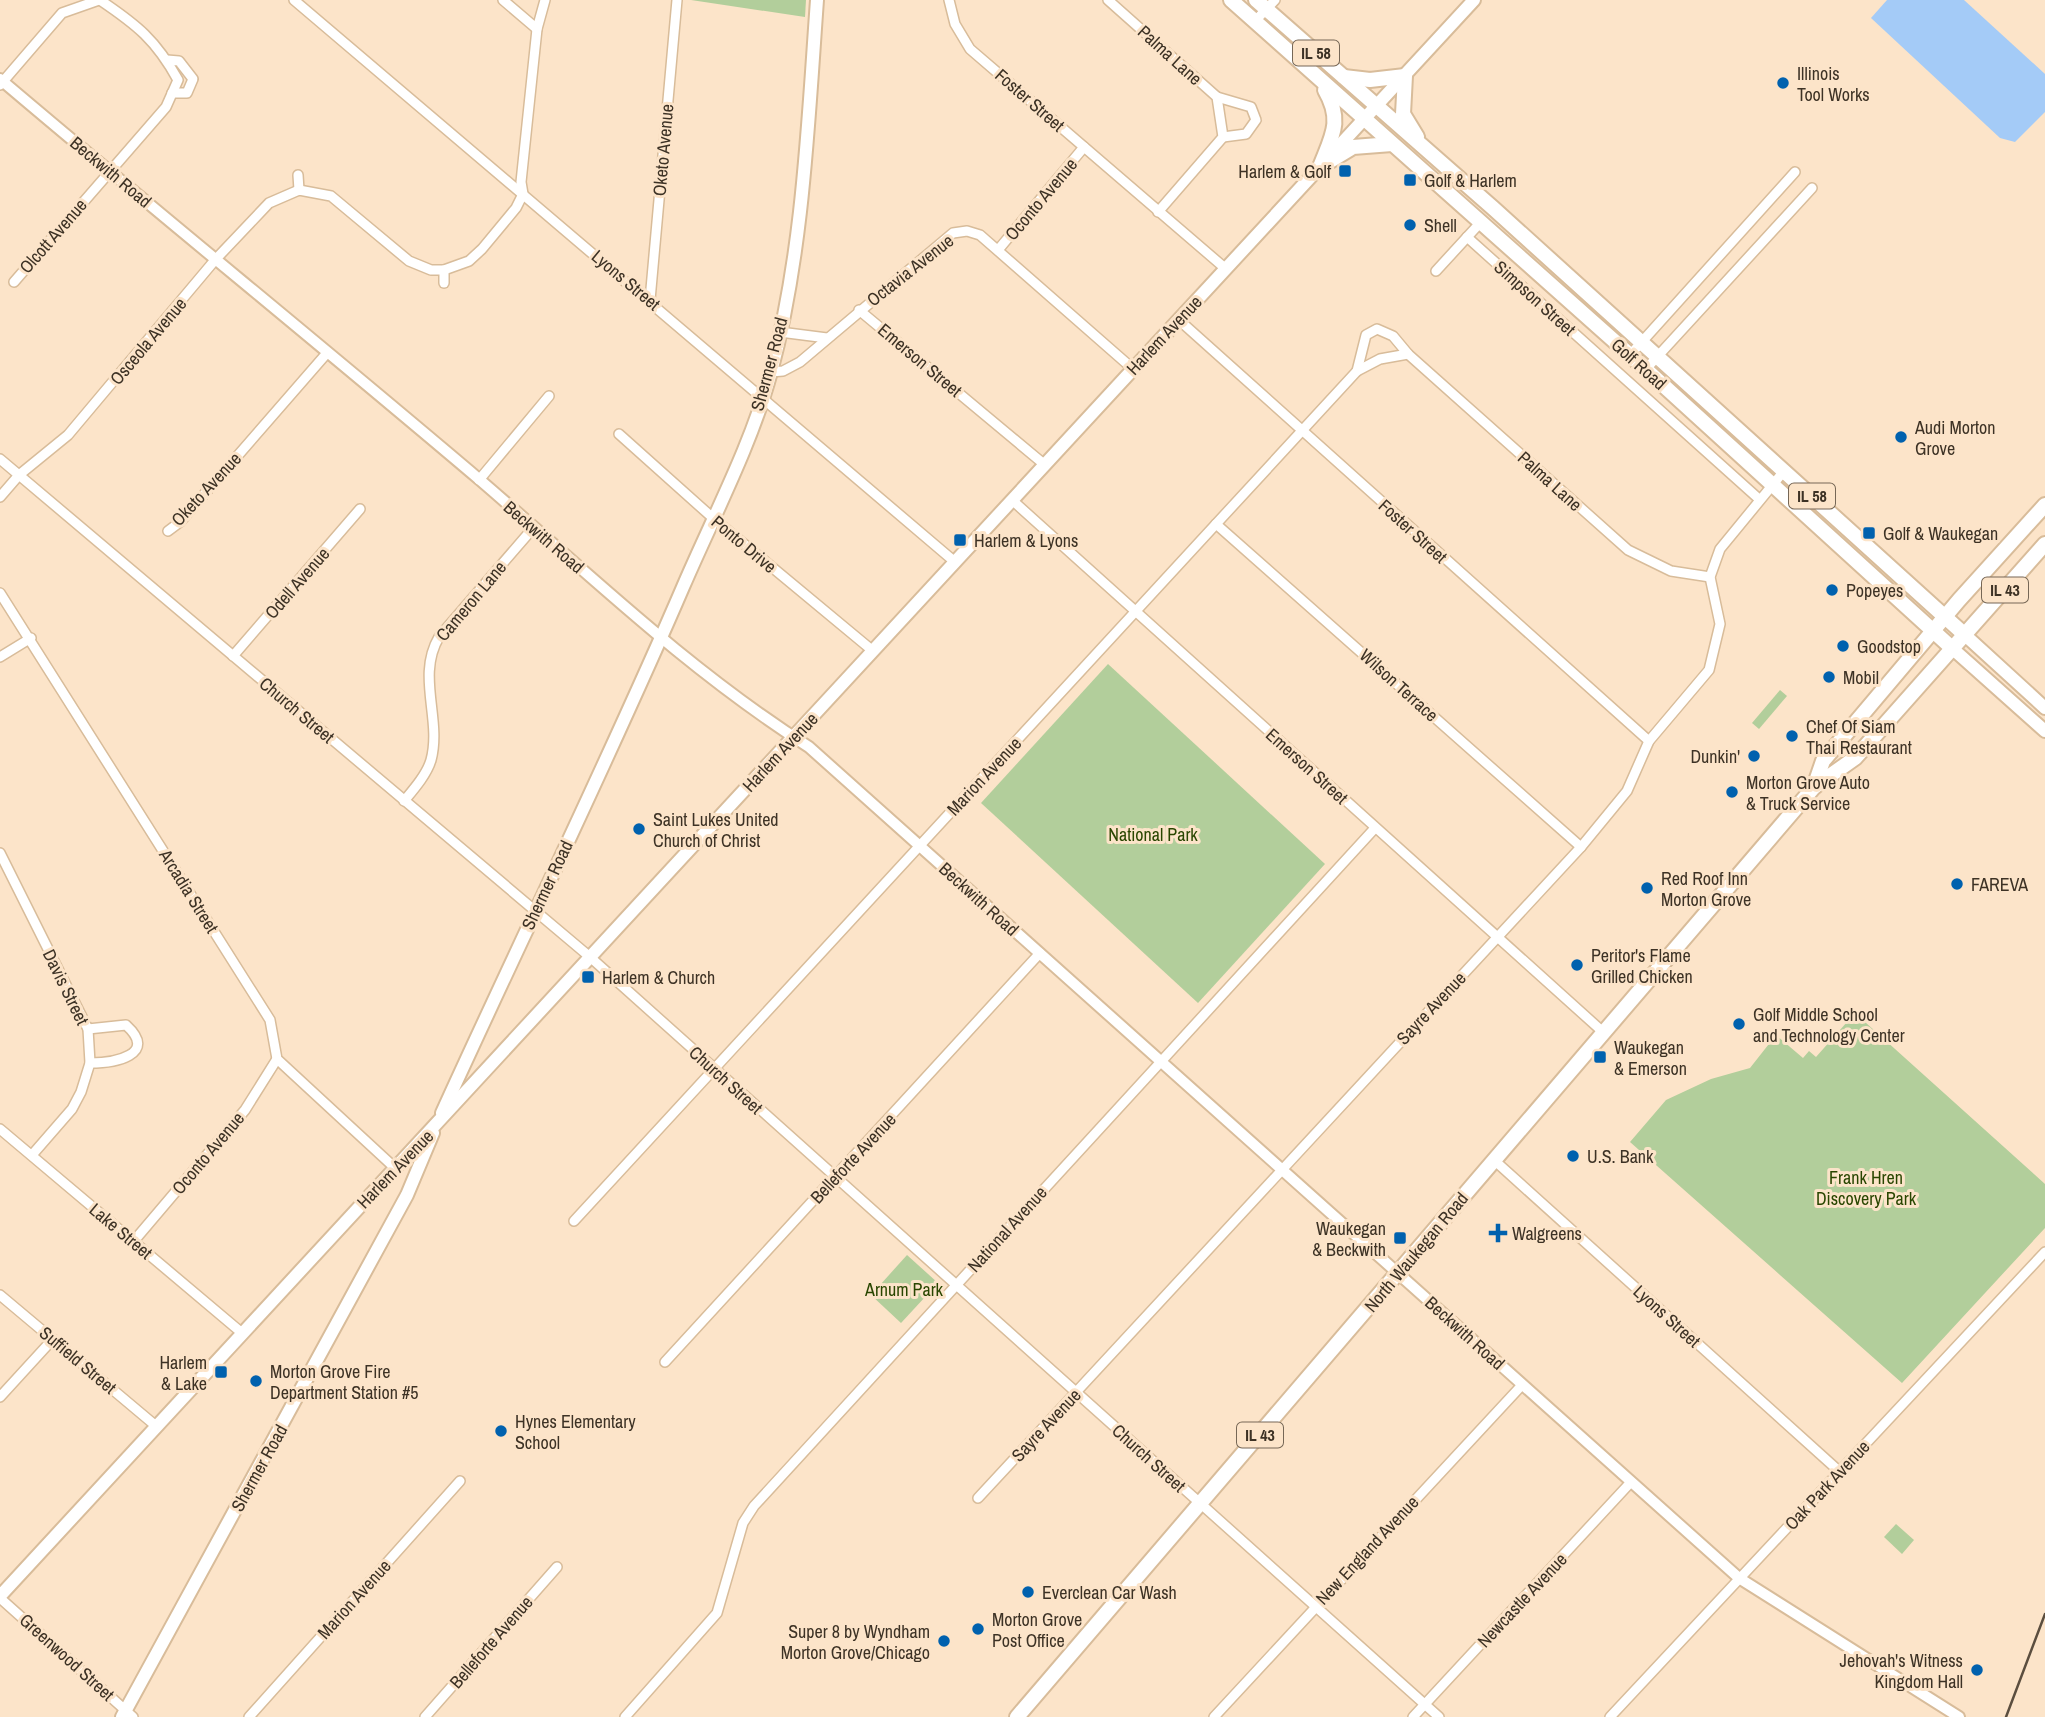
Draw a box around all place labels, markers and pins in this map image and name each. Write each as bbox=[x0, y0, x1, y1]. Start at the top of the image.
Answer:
place label: Illinois Tool Works bbox=[1797, 61, 1870, 107]
marker: Illinois Tool Works bbox=[1775, 75, 1791, 91]
place label: Harlem & Golf bbox=[1238, 159, 1332, 184]
marker: Harlem & Golf bbox=[1337, 163, 1353, 179]
place label: Golf & Harlem bbox=[1424, 168, 1517, 193]
marker: Golf & Harlem bbox=[1402, 172, 1418, 188]
place label: Shell bbox=[1424, 213, 1457, 238]
marker: Shell bbox=[1402, 217, 1418, 233]
place label: Audi Morton Grove bbox=[1914, 415, 1995, 461]
marker: Audi Morton Grove bbox=[1893, 429, 1909, 445]
place label: Golf & Waukegan bbox=[1883, 521, 1998, 546]
marker: Golf & Waukegan bbox=[1861, 525, 1877, 541]
place label: Harlem & Lyons bbox=[974, 528, 1078, 553]
marker: Harlem & Lyons bbox=[952, 532, 968, 548]
place label: Popeyes bbox=[1846, 578, 1903, 603]
marker: Popeyes bbox=[1824, 582, 1840, 598]
place label: Goodstop bbox=[1857, 634, 1921, 659]
marker: Goodstop bbox=[1835, 638, 1851, 654]
place label: Mobil bbox=[1843, 665, 1879, 690]
marker: Mobil bbox=[1821, 669, 1837, 685]
place label: Chef Of Siam Thai Restaurant bbox=[1806, 714, 1912, 760]
marker: Chef Of Siam Thai Restaurant bbox=[1784, 728, 1800, 744]
place label: Dunkin' bbox=[1690, 744, 1740, 769]
marker: Dunkin' bbox=[1746, 748, 1762, 764]
place label: Morton Grove Auto & Truck Service bbox=[1746, 770, 1870, 816]
marker: Morton Grove Auto & Truck Service bbox=[1724, 784, 1740, 800]
place label: Saint Lukes United Church of Christ bbox=[653, 807, 779, 853]
marker: Saint Lukes United Church of Christ bbox=[631, 821, 647, 837]
place label: Red Roof Inn Morton Grove bbox=[1661, 866, 1751, 912]
place label: FAREVA bbox=[1971, 872, 2028, 897]
marker: FAREVA bbox=[1949, 876, 1965, 892]
marker: Red Roof Inn Morton Grove bbox=[1639, 880, 1655, 896]
place label: Peritor's Flame Grilled Chicken bbox=[1591, 943, 1693, 989]
marker: Peritor's Flame Grilled Chicken bbox=[1569, 957, 1585, 973]
place label: Harlem & Church bbox=[602, 965, 715, 990]
marker: Harlem & Church bbox=[580, 969, 596, 985]
place label: Golf Middle School and Technology Center bbox=[1753, 1002, 1905, 1048]
marker: Golf Middle School and Technology Center bbox=[1731, 1016, 1747, 1032]
place label: Waukegan & Emerson bbox=[1614, 1035, 1687, 1081]
marker: Waukegan & Emerson bbox=[1592, 1049, 1608, 1065]
place label: U.S. Bank bbox=[1587, 1144, 1654, 1169]
marker: U.S. Bank bbox=[1565, 1148, 1581, 1164]
place label: Waukegan & Beckwith bbox=[1312, 1216, 1386, 1262]
place label: Walgreens bbox=[1512, 1221, 1582, 1246]
marker: Walgreens bbox=[1490, 1225, 1506, 1241]
marker: Waukegan & Beckwith bbox=[1392, 1230, 1408, 1246]
place label: Harlem & Lake bbox=[159, 1350, 207, 1396]
place label: Morton Grove Fire Department Station #5 bbox=[270, 1359, 419, 1405]
marker: Harlem & Lake bbox=[213, 1364, 229, 1380]
marker: Morton Grove Fire Department Station #5 bbox=[248, 1373, 264, 1389]
place label: Hynes Elementary School bbox=[515, 1409, 636, 1455]
marker: Hynes Elementary School bbox=[493, 1423, 509, 1439]
place label: Everclean Car Wash bbox=[1042, 1580, 1177, 1605]
marker: Everclean Car Wash bbox=[1020, 1584, 1036, 1600]
place label: Morton Grove Post Office bbox=[992, 1607, 1082, 1653]
place label: Super 8 by Wyndham Morton Grove/Chicago bbox=[781, 1619, 930, 1665]
marker: Morton Grove Post Office bbox=[970, 1621, 986, 1637]
marker: Super 8 by Wyndham Morton Grove/Chicago bbox=[936, 1633, 952, 1649]
place label: Jehovah's Witness Kingdom Hall bbox=[1840, 1648, 1963, 1694]
marker: Jehovah's Witness Kingdom Hall bbox=[1969, 1662, 1985, 1678]

